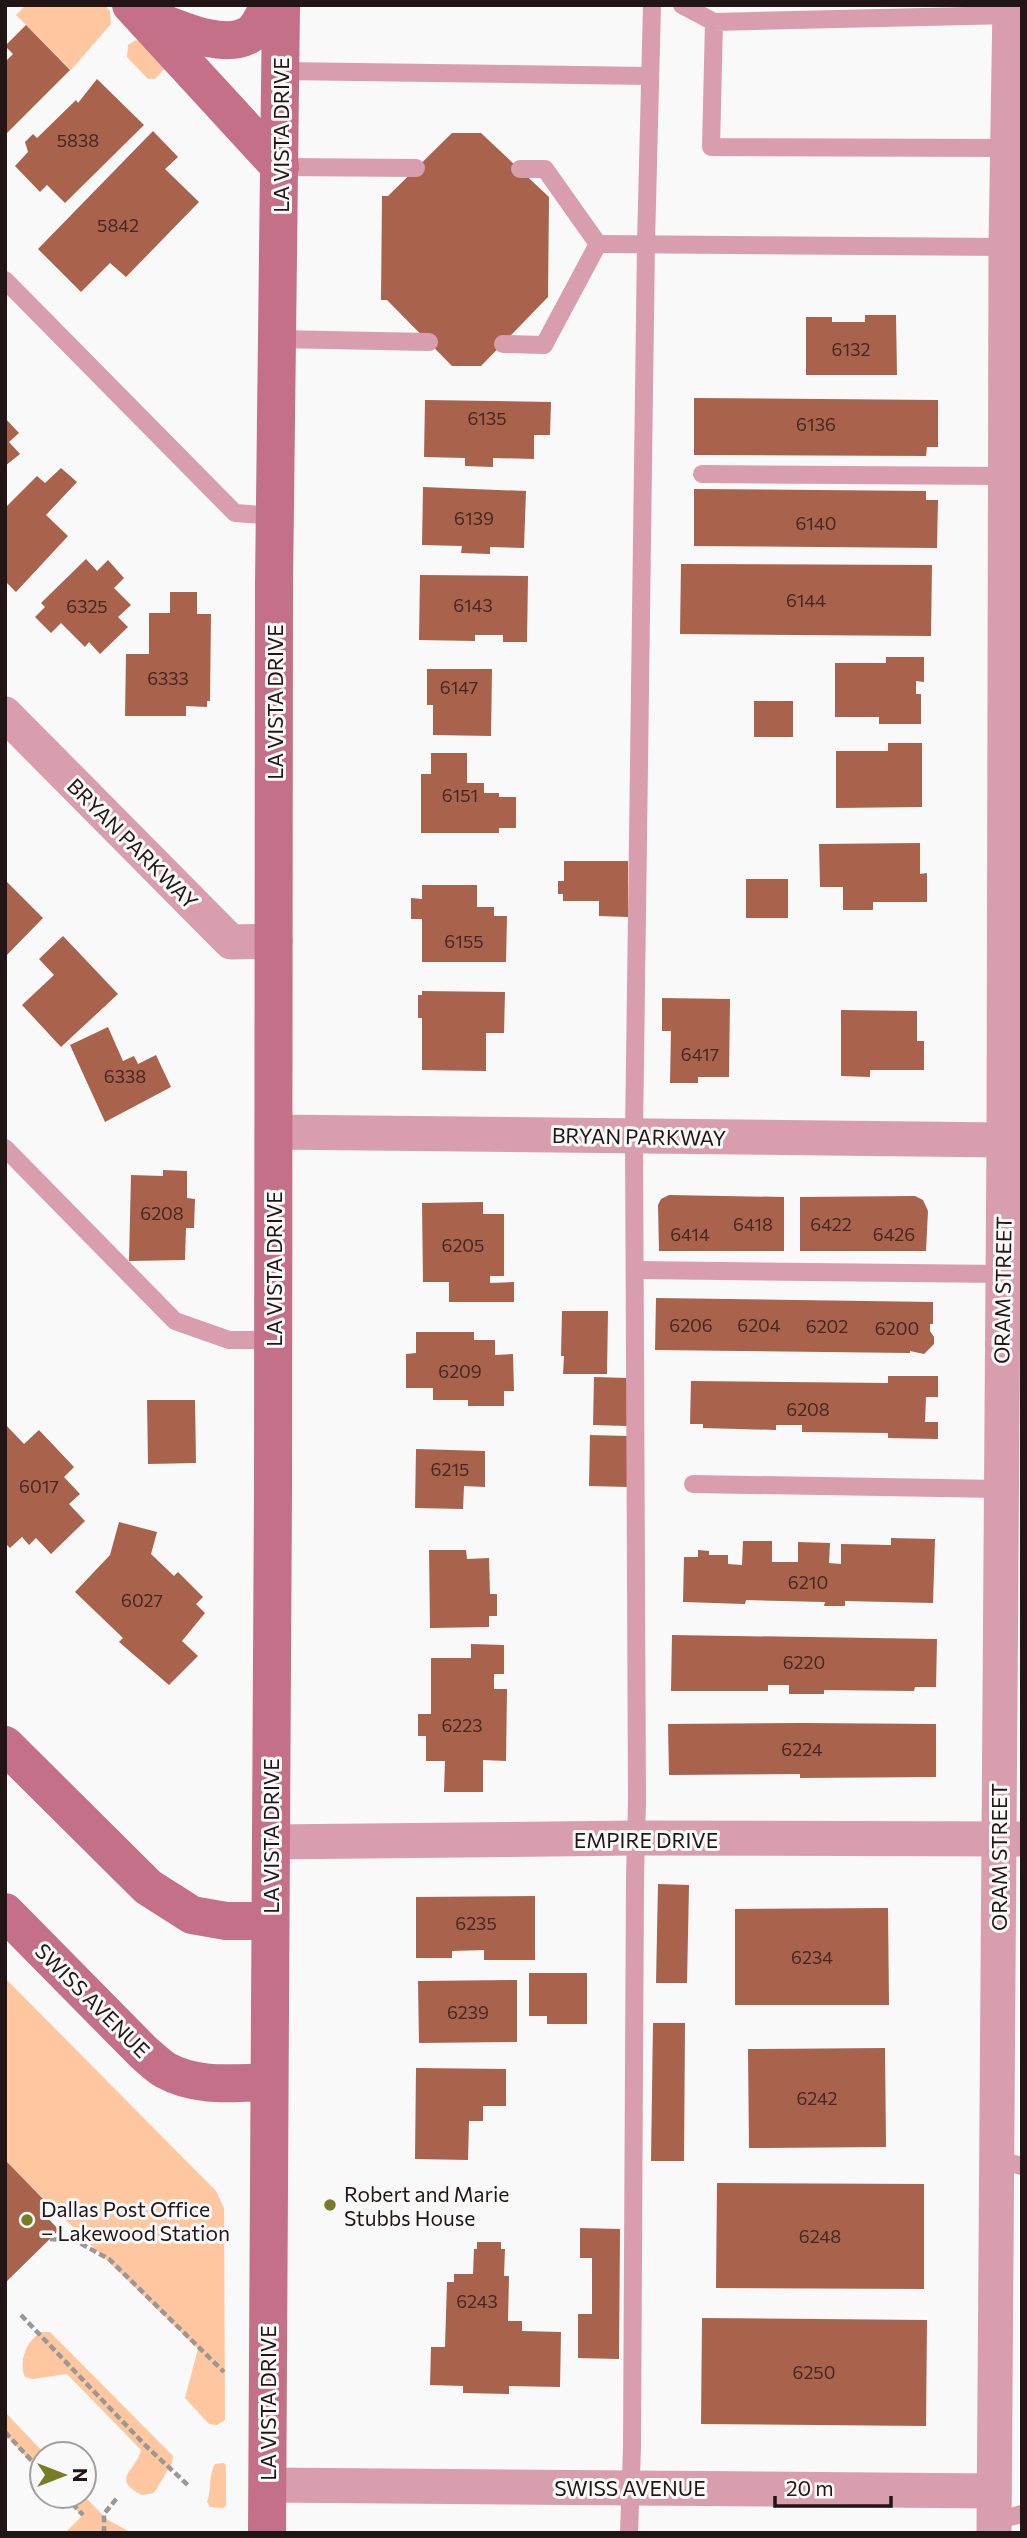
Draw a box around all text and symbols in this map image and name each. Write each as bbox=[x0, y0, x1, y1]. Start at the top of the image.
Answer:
street label: LA VISTA DRIVE bbox=[268, 57, 293, 213]
house number: 5838 bbox=[57, 129, 99, 151]
house number: 5842 bbox=[97, 214, 139, 236]
house number: 6132 bbox=[832, 338, 870, 360]
house number: 6135 bbox=[467, 407, 507, 429]
house number: 6136 bbox=[796, 413, 836, 435]
house number: 6139 bbox=[454, 507, 494, 529]
house number: 6140 bbox=[795, 512, 837, 534]
house number: 6144 bbox=[786, 589, 826, 611]
house number: 6143 bbox=[453, 594, 493, 616]
house number: 6325 bbox=[66, 595, 108, 617]
street label: LA VISTA DRIVE bbox=[262, 624, 287, 780]
house number: 6333 bbox=[147, 667, 189, 689]
house number: 6147 bbox=[440, 676, 478, 698]
street label: BRYAN PARKWAY bbox=[63, 773, 204, 914]
house number: 6151 bbox=[442, 784, 478, 806]
house number: 6155 bbox=[444, 930, 484, 952]
house number: 6417 bbox=[681, 1043, 719, 1065]
house number: 6338 bbox=[104, 1065, 146, 1087]
street label: BRYAN PARKWAY bbox=[552, 1122, 727, 1150]
street label: LA VISTA DRIVE bbox=[261, 1191, 286, 1347]
house number: 6208 bbox=[140, 1202, 184, 1224]
house number: 6418 bbox=[733, 1213, 773, 1235]
house number: 6422 bbox=[810, 1213, 852, 1235]
street label: ORAM STREET bbox=[988, 1216, 1016, 1364]
house number: 6414 bbox=[670, 1223, 710, 1245]
house number: 6426 bbox=[873, 1223, 915, 1245]
house number: 6205 bbox=[442, 1234, 484, 1256]
house number: 6206 bbox=[669, 1314, 713, 1336]
house number: 6204 bbox=[737, 1314, 781, 1336]
house number: 6202 bbox=[806, 1315, 848, 1337]
house number: 6200 bbox=[875, 1317, 919, 1339]
house number: 6209 bbox=[438, 1360, 482, 1382]
house number: 6208 bbox=[786, 1398, 830, 1420]
house number: 6215 bbox=[431, 1458, 469, 1480]
house number: 6017 bbox=[19, 1475, 59, 1497]
house number: 6210 bbox=[788, 1571, 828, 1593]
house number: 6027 bbox=[121, 1589, 163, 1611]
house number: 6220 bbox=[783, 1651, 825, 1673]
house number: 6223 bbox=[441, 1714, 483, 1736]
house number: 6224 bbox=[781, 1738, 823, 1760]
street label: LA VISTA DRIVE bbox=[258, 1758, 283, 1914]
street label: ORAM STREET bbox=[986, 1783, 1011, 1931]
street label: EMPIRE DRIVE bbox=[574, 1827, 718, 1852]
house number: 6235 bbox=[455, 1912, 497, 1934]
street label: SWISS AVENUE bbox=[31, 1938, 155, 2062]
house number: 6234 bbox=[791, 1946, 833, 1968]
house number: 6239 bbox=[447, 2001, 489, 2023]
house number: 6242 bbox=[796, 2087, 838, 2109]
place label: Robert and Marie Stubbs House bbox=[344, 2181, 509, 2230]
place label: Dallas Post Office – Lakewood Station bbox=[41, 2196, 230, 2245]
marker: Robert and Marie Stubbs House bbox=[322, 2197, 338, 2213]
marker: Dallas Post Office – Lakewood Station bbox=[19, 2212, 35, 2228]
house number: 6248 bbox=[799, 2225, 841, 2247]
house number: 6243 bbox=[456, 2290, 498, 2312]
street label: LA VISTA DRIVE bbox=[255, 2325, 280, 2481]
house number: 6250 bbox=[793, 2361, 835, 2383]
north arrow bbox=[28, 2440, 98, 2510]
scale bar bbox=[775, 2464, 890, 2508]
text: N bbox=[69, 2468, 92, 2482]
street label: SWISS AVENUE bbox=[554, 2475, 706, 2500]
text: 20 m bbox=[786, 2475, 834, 2500]

